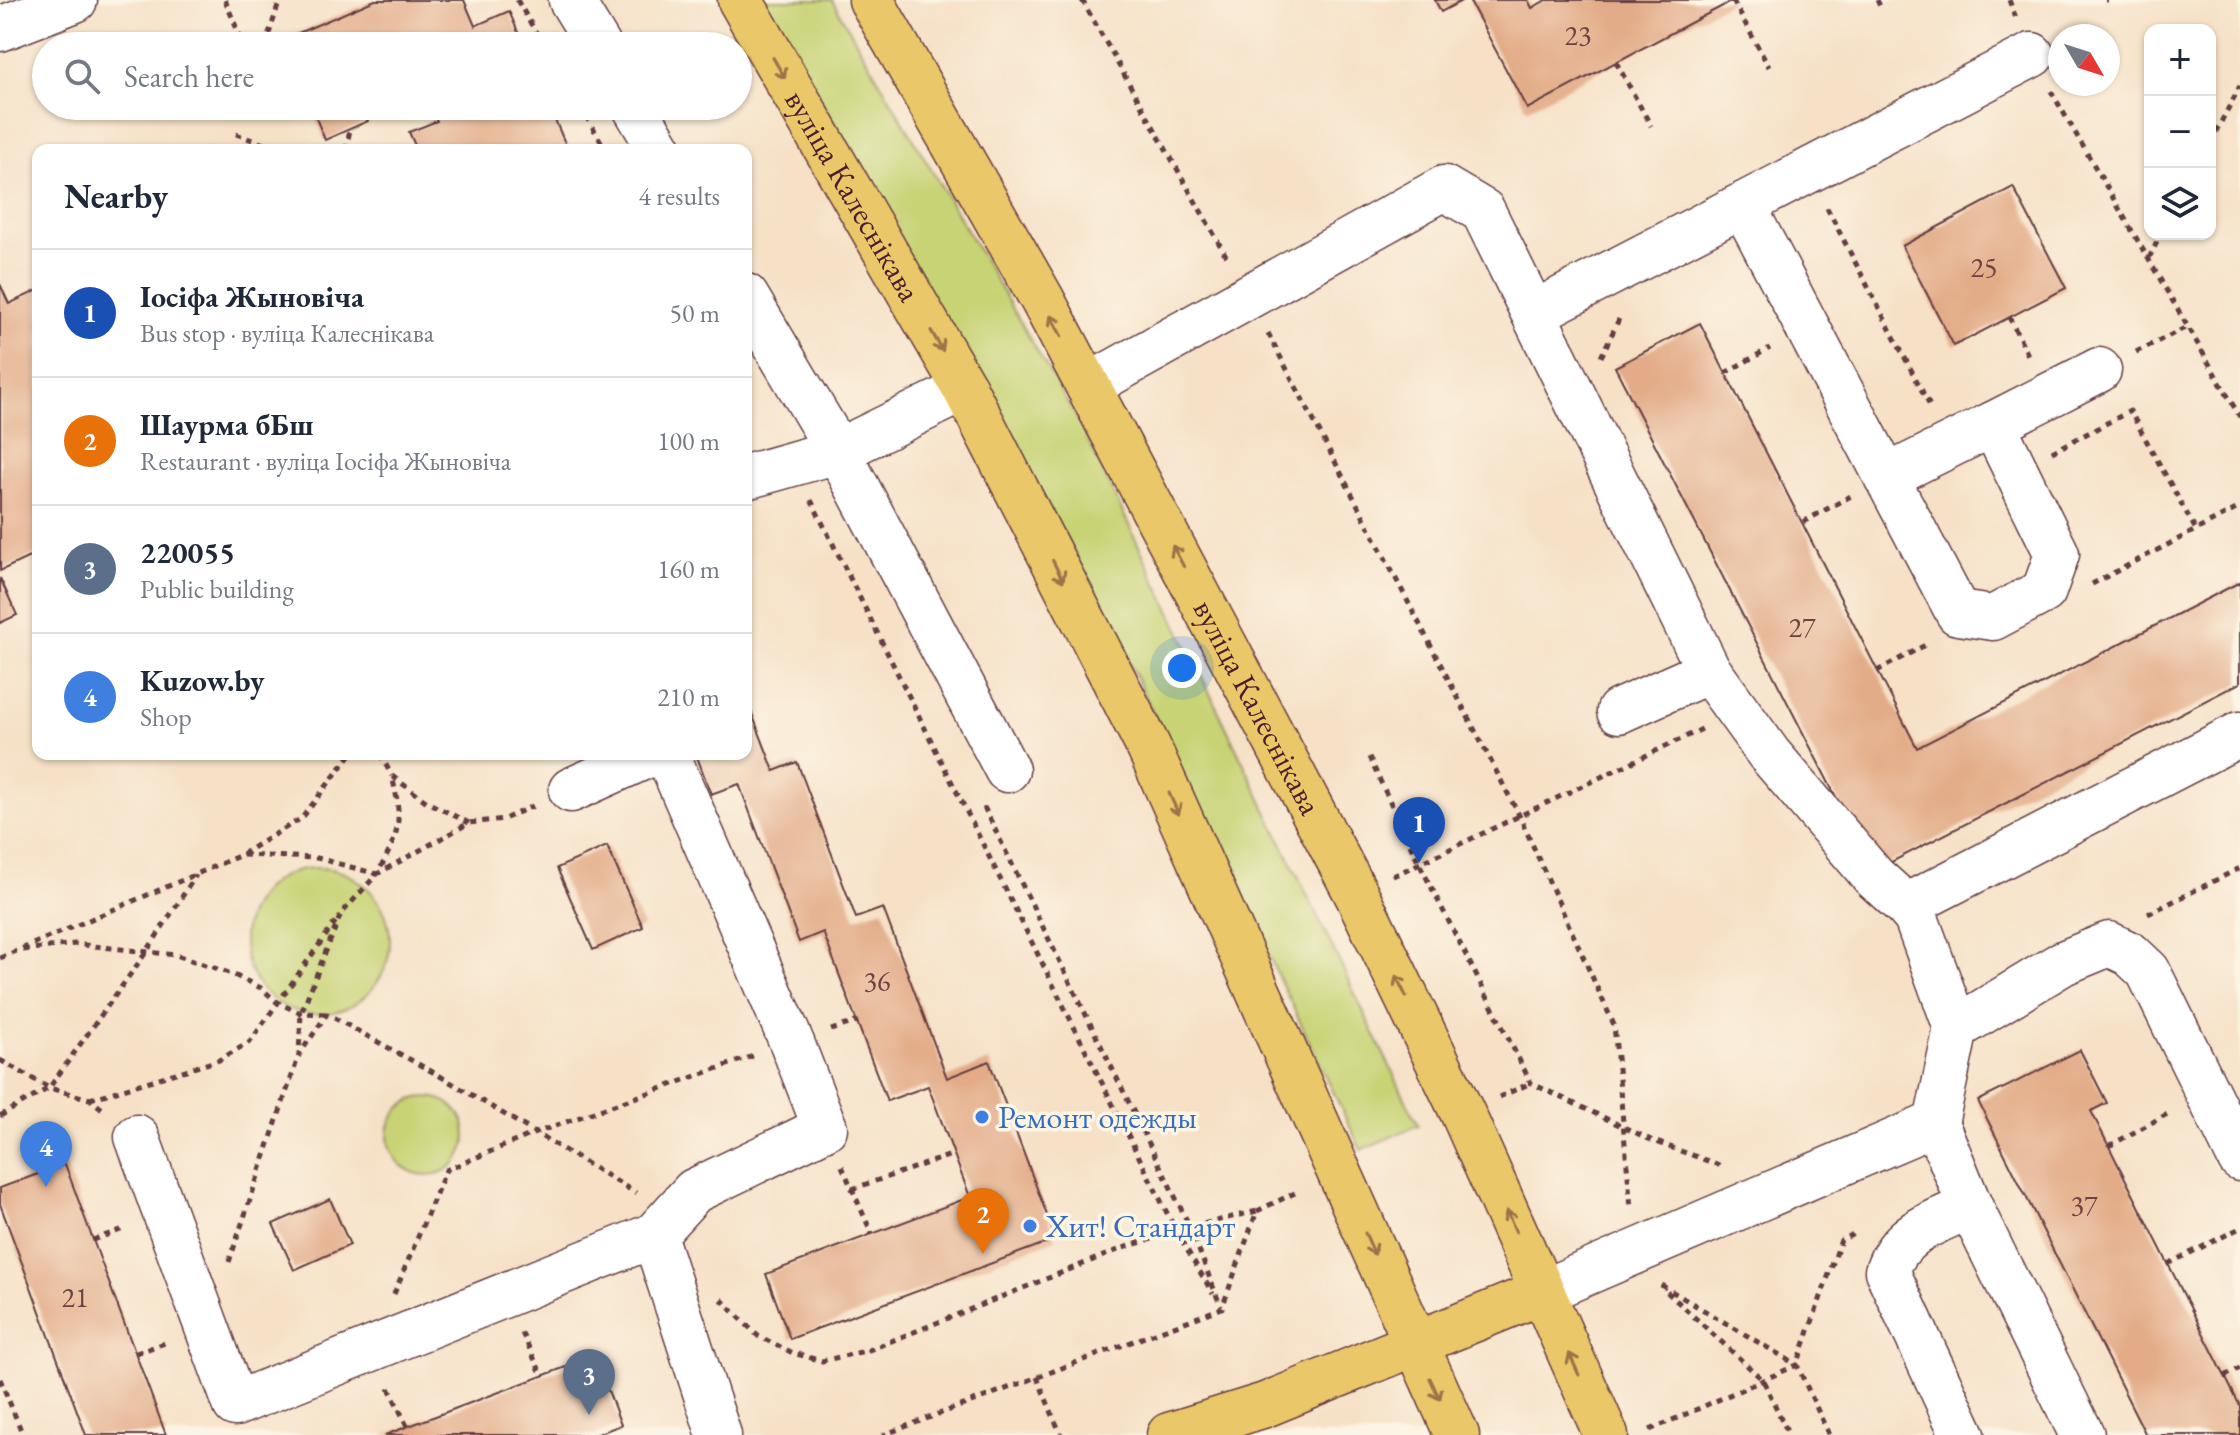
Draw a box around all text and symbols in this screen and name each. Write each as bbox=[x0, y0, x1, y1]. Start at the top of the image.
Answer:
house number: 23 bbox=[1565, 17, 1591, 53]
north arrow bbox=[2048, 24, 2120, 96]
map controls bbox=[2144, 24, 2216, 240]
button: + bbox=[2144, 24, 2216, 96]
search box bbox=[32, 32, 752, 120]
icon: search bbox=[60, 54, 104, 98]
one-way arrow bbox=[772, 55, 787, 79]
text: Search here bbox=[124, 57, 254, 96]
street label: вуліца Калеснікава bbox=[775, 82, 931, 309]
button: − bbox=[2144, 96, 2216, 168]
button: layers bbox=[2144, 168, 2216, 240]
text: Nearby bbox=[64, 174, 168, 218]
text: 4 results bbox=[639, 179, 720, 213]
house number: 25 bbox=[1971, 249, 1997, 285]
text: Іосіфа Жыновіча bbox=[140, 277, 364, 316]
text: 1 bbox=[83, 296, 97, 330]
text: 50 m bbox=[670, 296, 720, 330]
one-way arrow bbox=[1048, 315, 1064, 338]
text: Bus stop · вуліца Калеснікава bbox=[140, 316, 434, 350]
one-way arrow bbox=[929, 329, 945, 352]
text: Шаурма бБш bbox=[140, 405, 313, 444]
text: 2 bbox=[83, 424, 97, 458]
text: 100 m bbox=[657, 424, 720, 458]
text: Restaurant · вуліца Іосіфа Жыновіча bbox=[140, 444, 511, 478]
text: 220055 bbox=[140, 533, 235, 572]
one-way arrow bbox=[1170, 544, 1186, 568]
text: 3 bbox=[83, 552, 97, 586]
text: 160 m bbox=[657, 552, 720, 586]
one-way arrow bbox=[1051, 559, 1066, 582]
text: Public building bbox=[140, 572, 294, 606]
street label: вуліца Калеснікава bbox=[1184, 592, 1332, 822]
house number: 27 bbox=[1789, 609, 1816, 645]
your location bbox=[1162, 648, 1202, 688]
text: Kuzow.by bbox=[140, 661, 265, 700]
text: 4 bbox=[83, 680, 97, 714]
text: 210 m bbox=[657, 680, 720, 714]
text: Shop bbox=[140, 700, 192, 734]
one-way arrow bbox=[1167, 791, 1182, 816]
pin: 1 bbox=[1393, 797, 1445, 863]
house number: 36 bbox=[864, 963, 890, 999]
one-way arrow bbox=[1393, 974, 1408, 998]
place label: Ремонт одежды bbox=[998, 1096, 1197, 1138]
marker: Ремонт одежды bbox=[973, 1108, 991, 1126]
pin: 4 bbox=[20, 1121, 72, 1187]
house number: 37 bbox=[2071, 1187, 2098, 1223]
pin: 2 bbox=[957, 1188, 1009, 1254]
place label: Хит! Стандарт bbox=[1045, 1205, 1235, 1247]
one-way arrow bbox=[1502, 1209, 1517, 1234]
marker: Хит! Стандарт bbox=[1021, 1217, 1039, 1235]
one-way arrow bbox=[1363, 1231, 1378, 1256]
house number: 21 bbox=[62, 1279, 88, 1315]
pin: 3 bbox=[563, 1349, 615, 1415]
one-way arrow bbox=[1566, 1352, 1581, 1376]
one-way arrow bbox=[1428, 1377, 1443, 1401]

